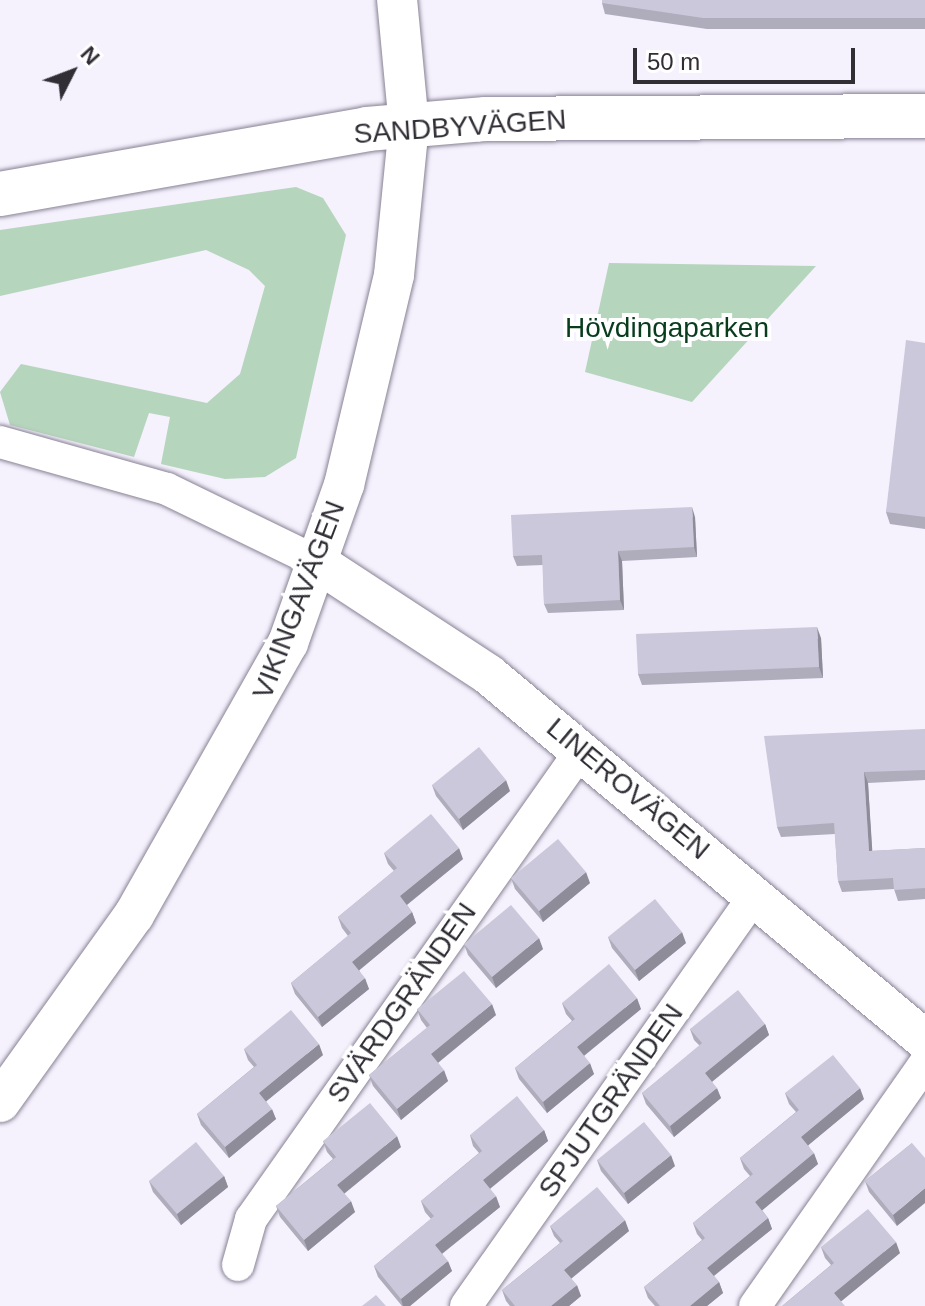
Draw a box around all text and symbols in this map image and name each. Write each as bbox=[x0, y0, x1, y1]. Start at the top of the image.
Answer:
north arrow bbox=[32, 32, 112, 112]
scale bar bbox=[637, 32, 859, 82]
text: N bbox=[76, 41, 105, 70]
text: 50 m bbox=[647, 48, 700, 75]
street label: SANDBYVÄGEN bbox=[353, 103, 567, 151]
park label: Hövdingaparken bbox=[565, 311, 769, 345]
street label: VIKINGAVÄGEN bbox=[246, 496, 352, 704]
street label: LINEROVÄGEN bbox=[540, 711, 716, 867]
street label: SVÄRDGRÄNDEN bbox=[320, 897, 484, 1109]
street label: SPJUTGRÄNDEN bbox=[532, 998, 690, 1204]

